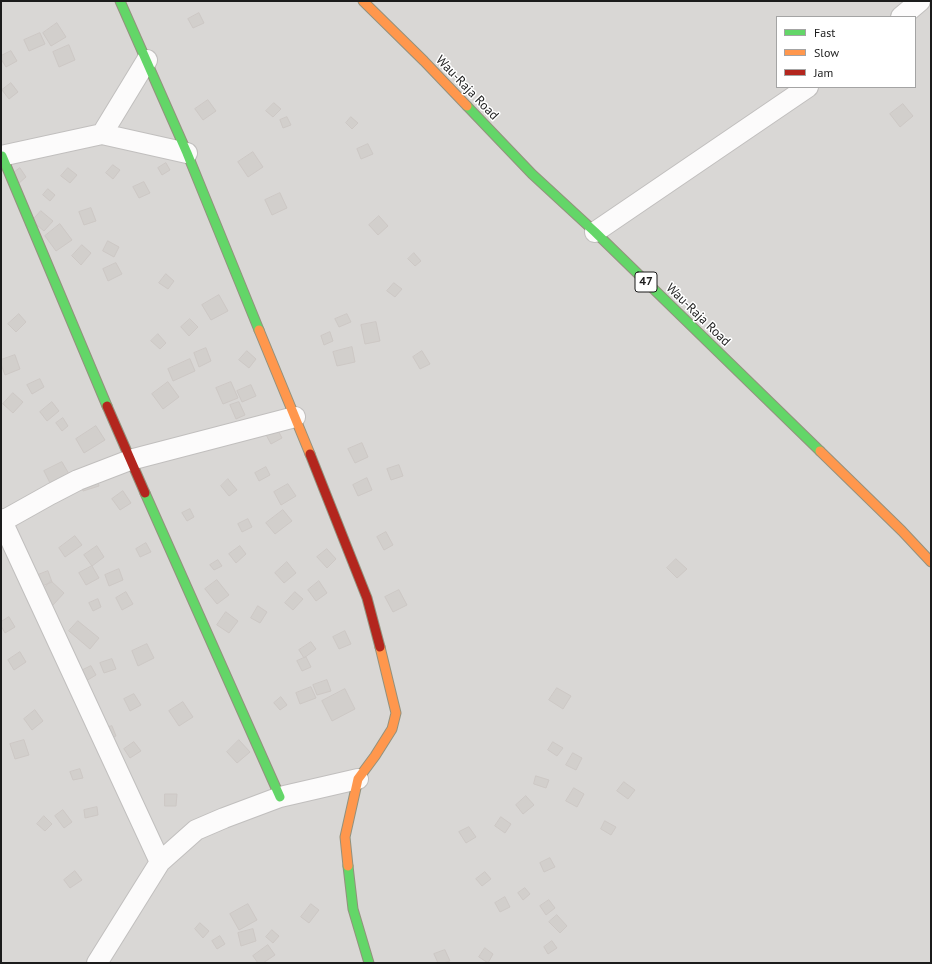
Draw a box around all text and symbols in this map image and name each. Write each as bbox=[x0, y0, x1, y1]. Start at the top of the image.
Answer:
legend bbox=[776, 16, 916, 88]
text: Fast bbox=[814, 25, 835, 40]
text: Slow bbox=[814, 45, 839, 60]
street label: Wau-Raja Road bbox=[432, 53, 502, 123]
text: Jam bbox=[814, 65, 833, 80]
road number: 47 bbox=[635, 272, 657, 292]
street label: Wau-Raja Road bbox=[663, 280, 733, 350]

